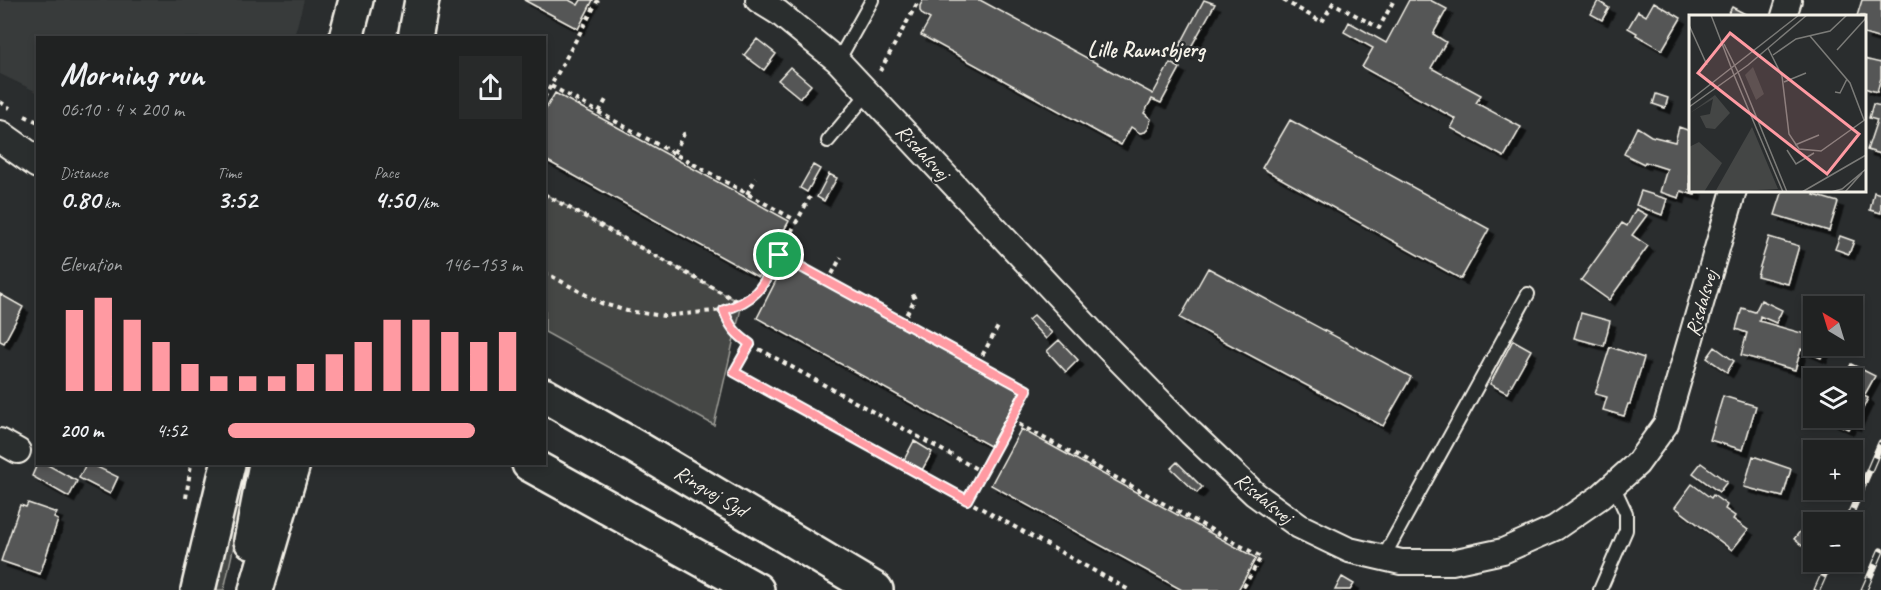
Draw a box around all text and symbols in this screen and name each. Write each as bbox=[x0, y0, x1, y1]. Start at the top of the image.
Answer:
inset map bbox=[1689, 15, 1866, 192]
district label: Lille Ravnsbjerg bbox=[1087, 36, 1207, 64]
text: Morning run bbox=[60, 53, 204, 95]
button: share bbox=[459, 56, 522, 119]
text: 06:10 · 4 × 200 m bbox=[60, 97, 184, 122]
street label: Risdalsvej bbox=[890, 118, 957, 188]
text: Distance bbox=[60, 163, 108, 183]
text: Time bbox=[217, 163, 241, 183]
text: Pace bbox=[374, 163, 399, 183]
text: 0.80 bbox=[60, 183, 100, 216]
text: 3:52 bbox=[217, 183, 257, 216]
text: 4:50 bbox=[374, 183, 414, 216]
text: km bbox=[100, 193, 120, 213]
text: /km bbox=[414, 193, 439, 213]
pin bbox=[753, 229, 804, 280]
icon: arrive bbox=[762, 238, 795, 271]
text: Elevation bbox=[60, 252, 122, 277]
text: 146–153 m bbox=[443, 252, 522, 277]
street label: Risdalsvej bbox=[1679, 264, 1724, 339]
north arrow bbox=[1803, 296, 1863, 356]
map controls bbox=[1803, 296, 1863, 572]
button: layers bbox=[1803, 368, 1863, 428]
text: 200 m bbox=[60, 418, 103, 443]
text: 4:52 bbox=[156, 418, 187, 443]
button: + bbox=[1803, 440, 1863, 500]
street label: Ringvej Syd bbox=[670, 459, 755, 524]
street label: Risdalsvej bbox=[1229, 467, 1301, 531]
button: − bbox=[1803, 512, 1863, 572]

